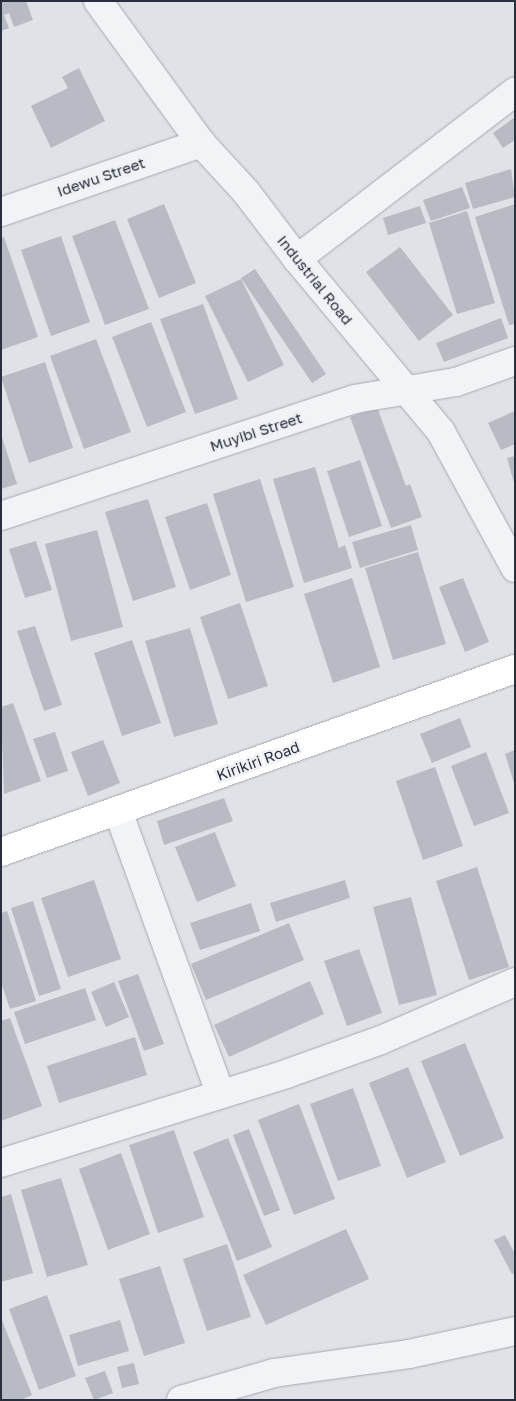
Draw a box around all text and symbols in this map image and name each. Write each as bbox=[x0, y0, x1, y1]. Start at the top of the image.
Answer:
street label: Idewu Street bbox=[55, 154, 147, 200]
street label: Industrial Road bbox=[273, 232, 357, 328]
street label: Muyibi Street bbox=[208, 409, 304, 455]
street label: Kirikiri Road bbox=[214, 738, 302, 784]

